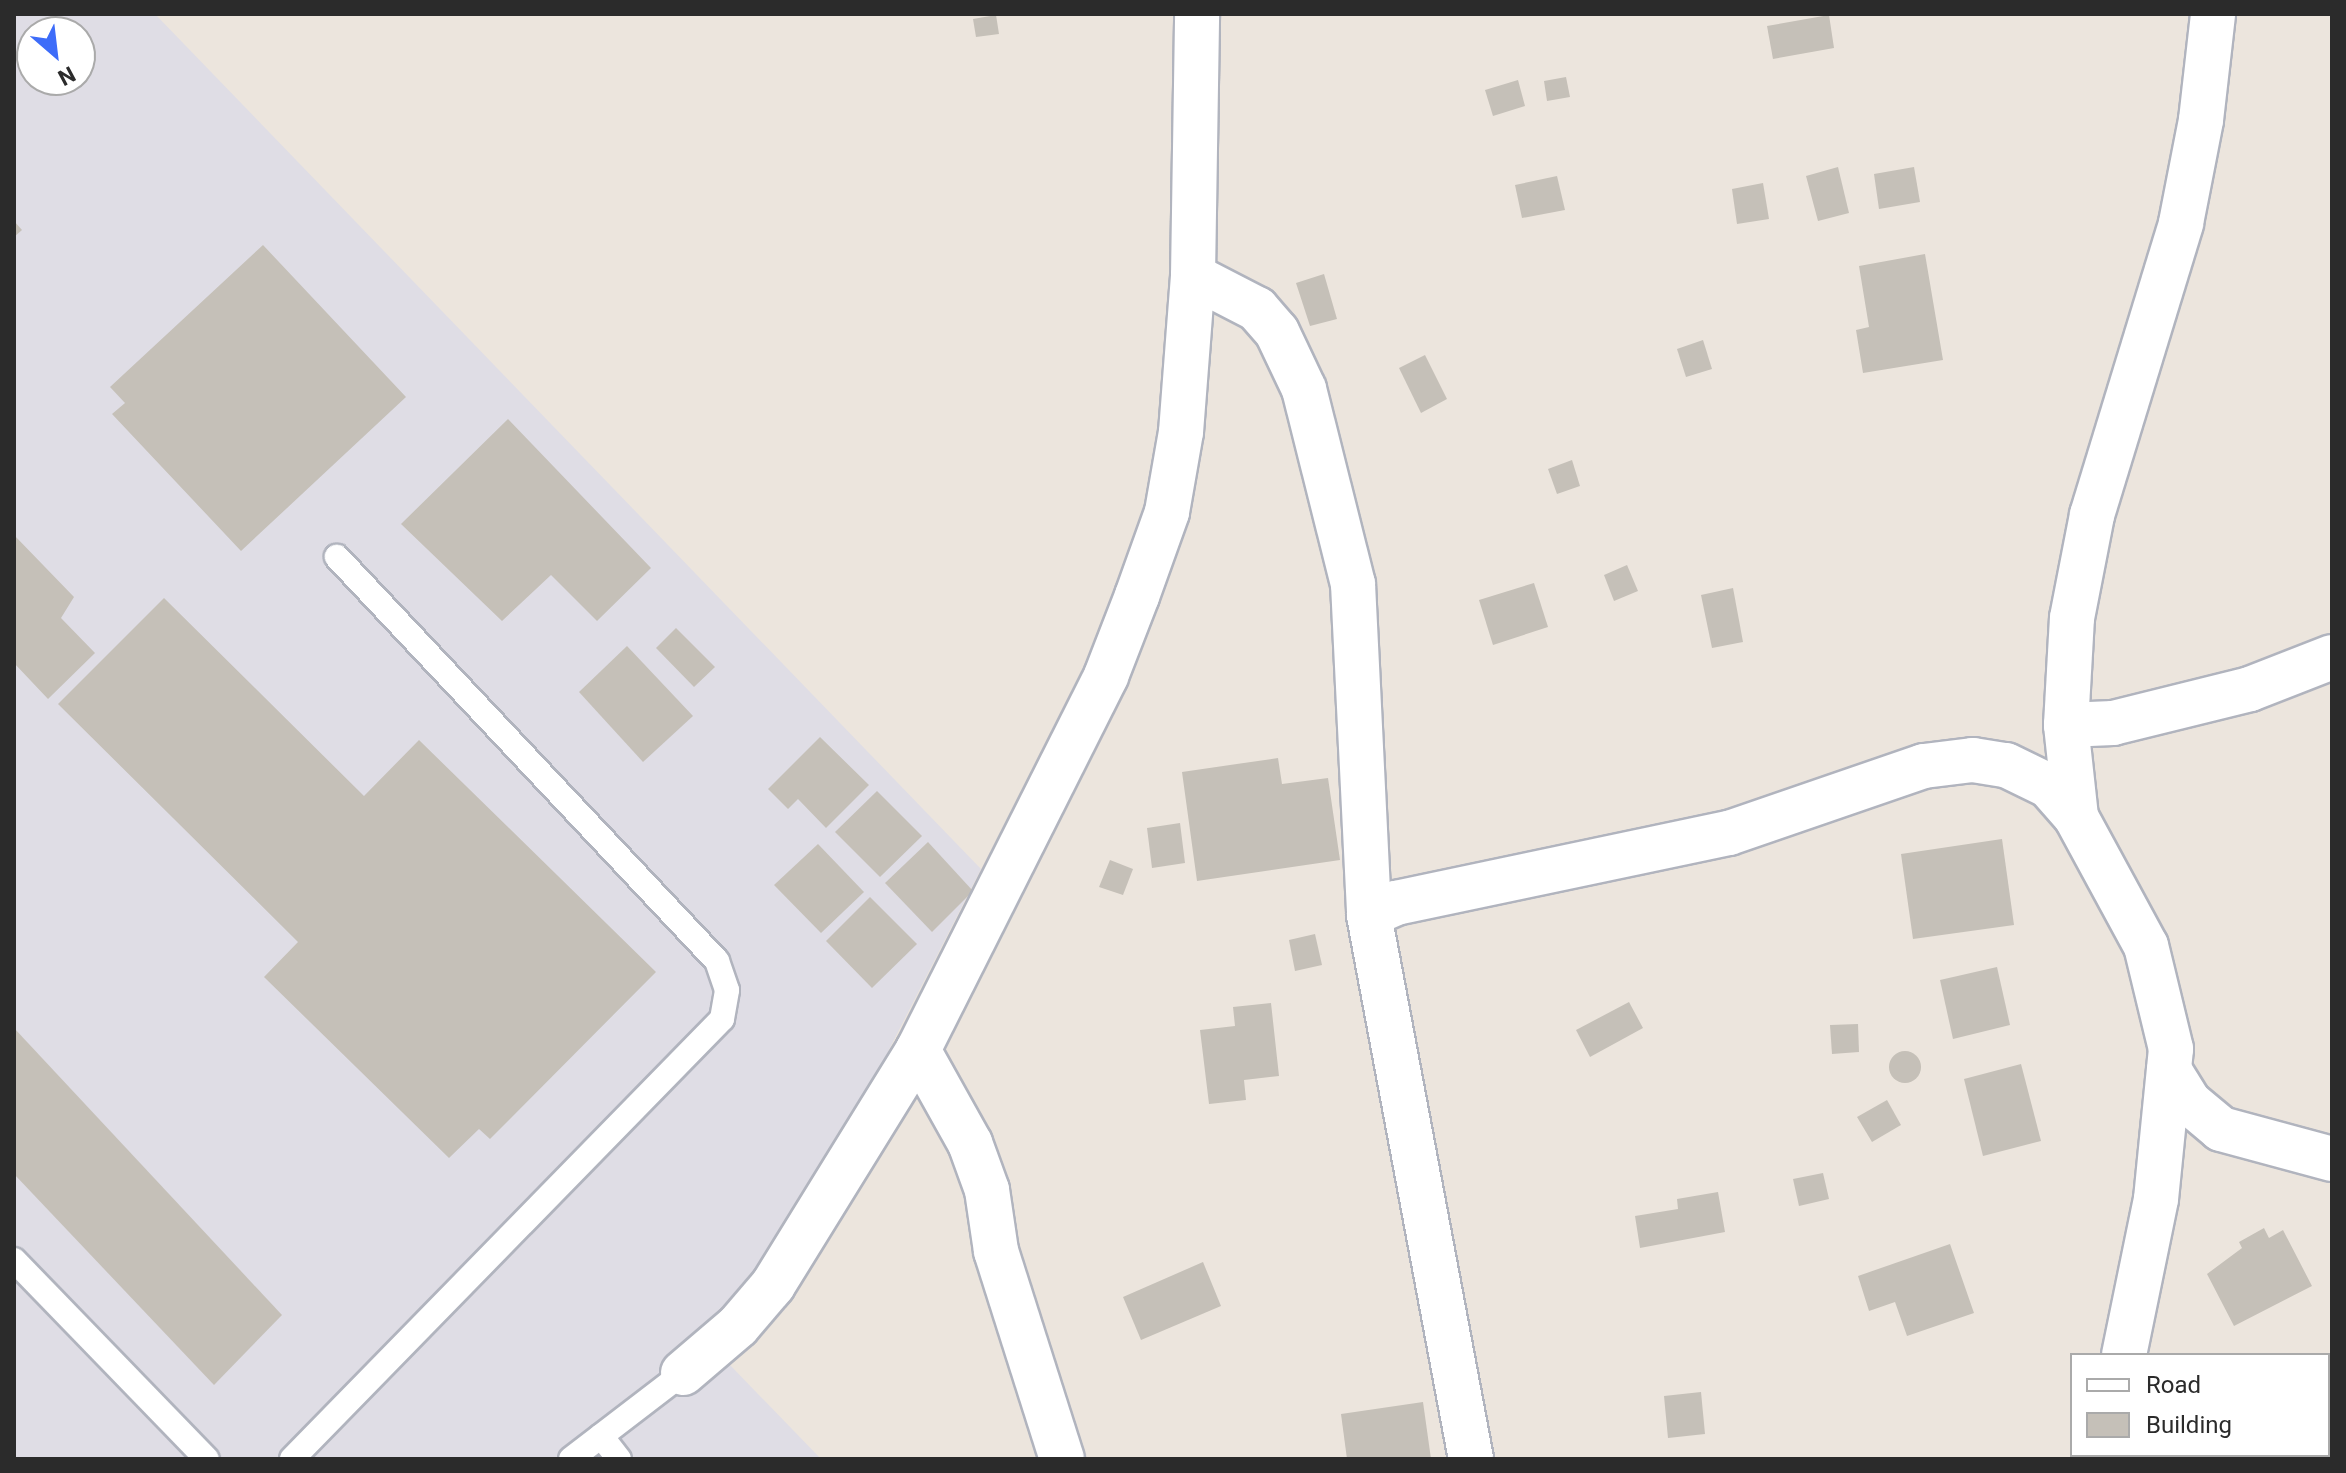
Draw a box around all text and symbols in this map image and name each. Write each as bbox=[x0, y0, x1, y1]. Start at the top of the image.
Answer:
north arrow bbox=[16, 16, 96, 96]
text: N bbox=[54, 61, 79, 91]
legend bbox=[2070, 1353, 2330, 1457]
text: Road bbox=[2146, 1371, 2201, 1399]
text: Building bbox=[2146, 1411, 2232, 1439]

